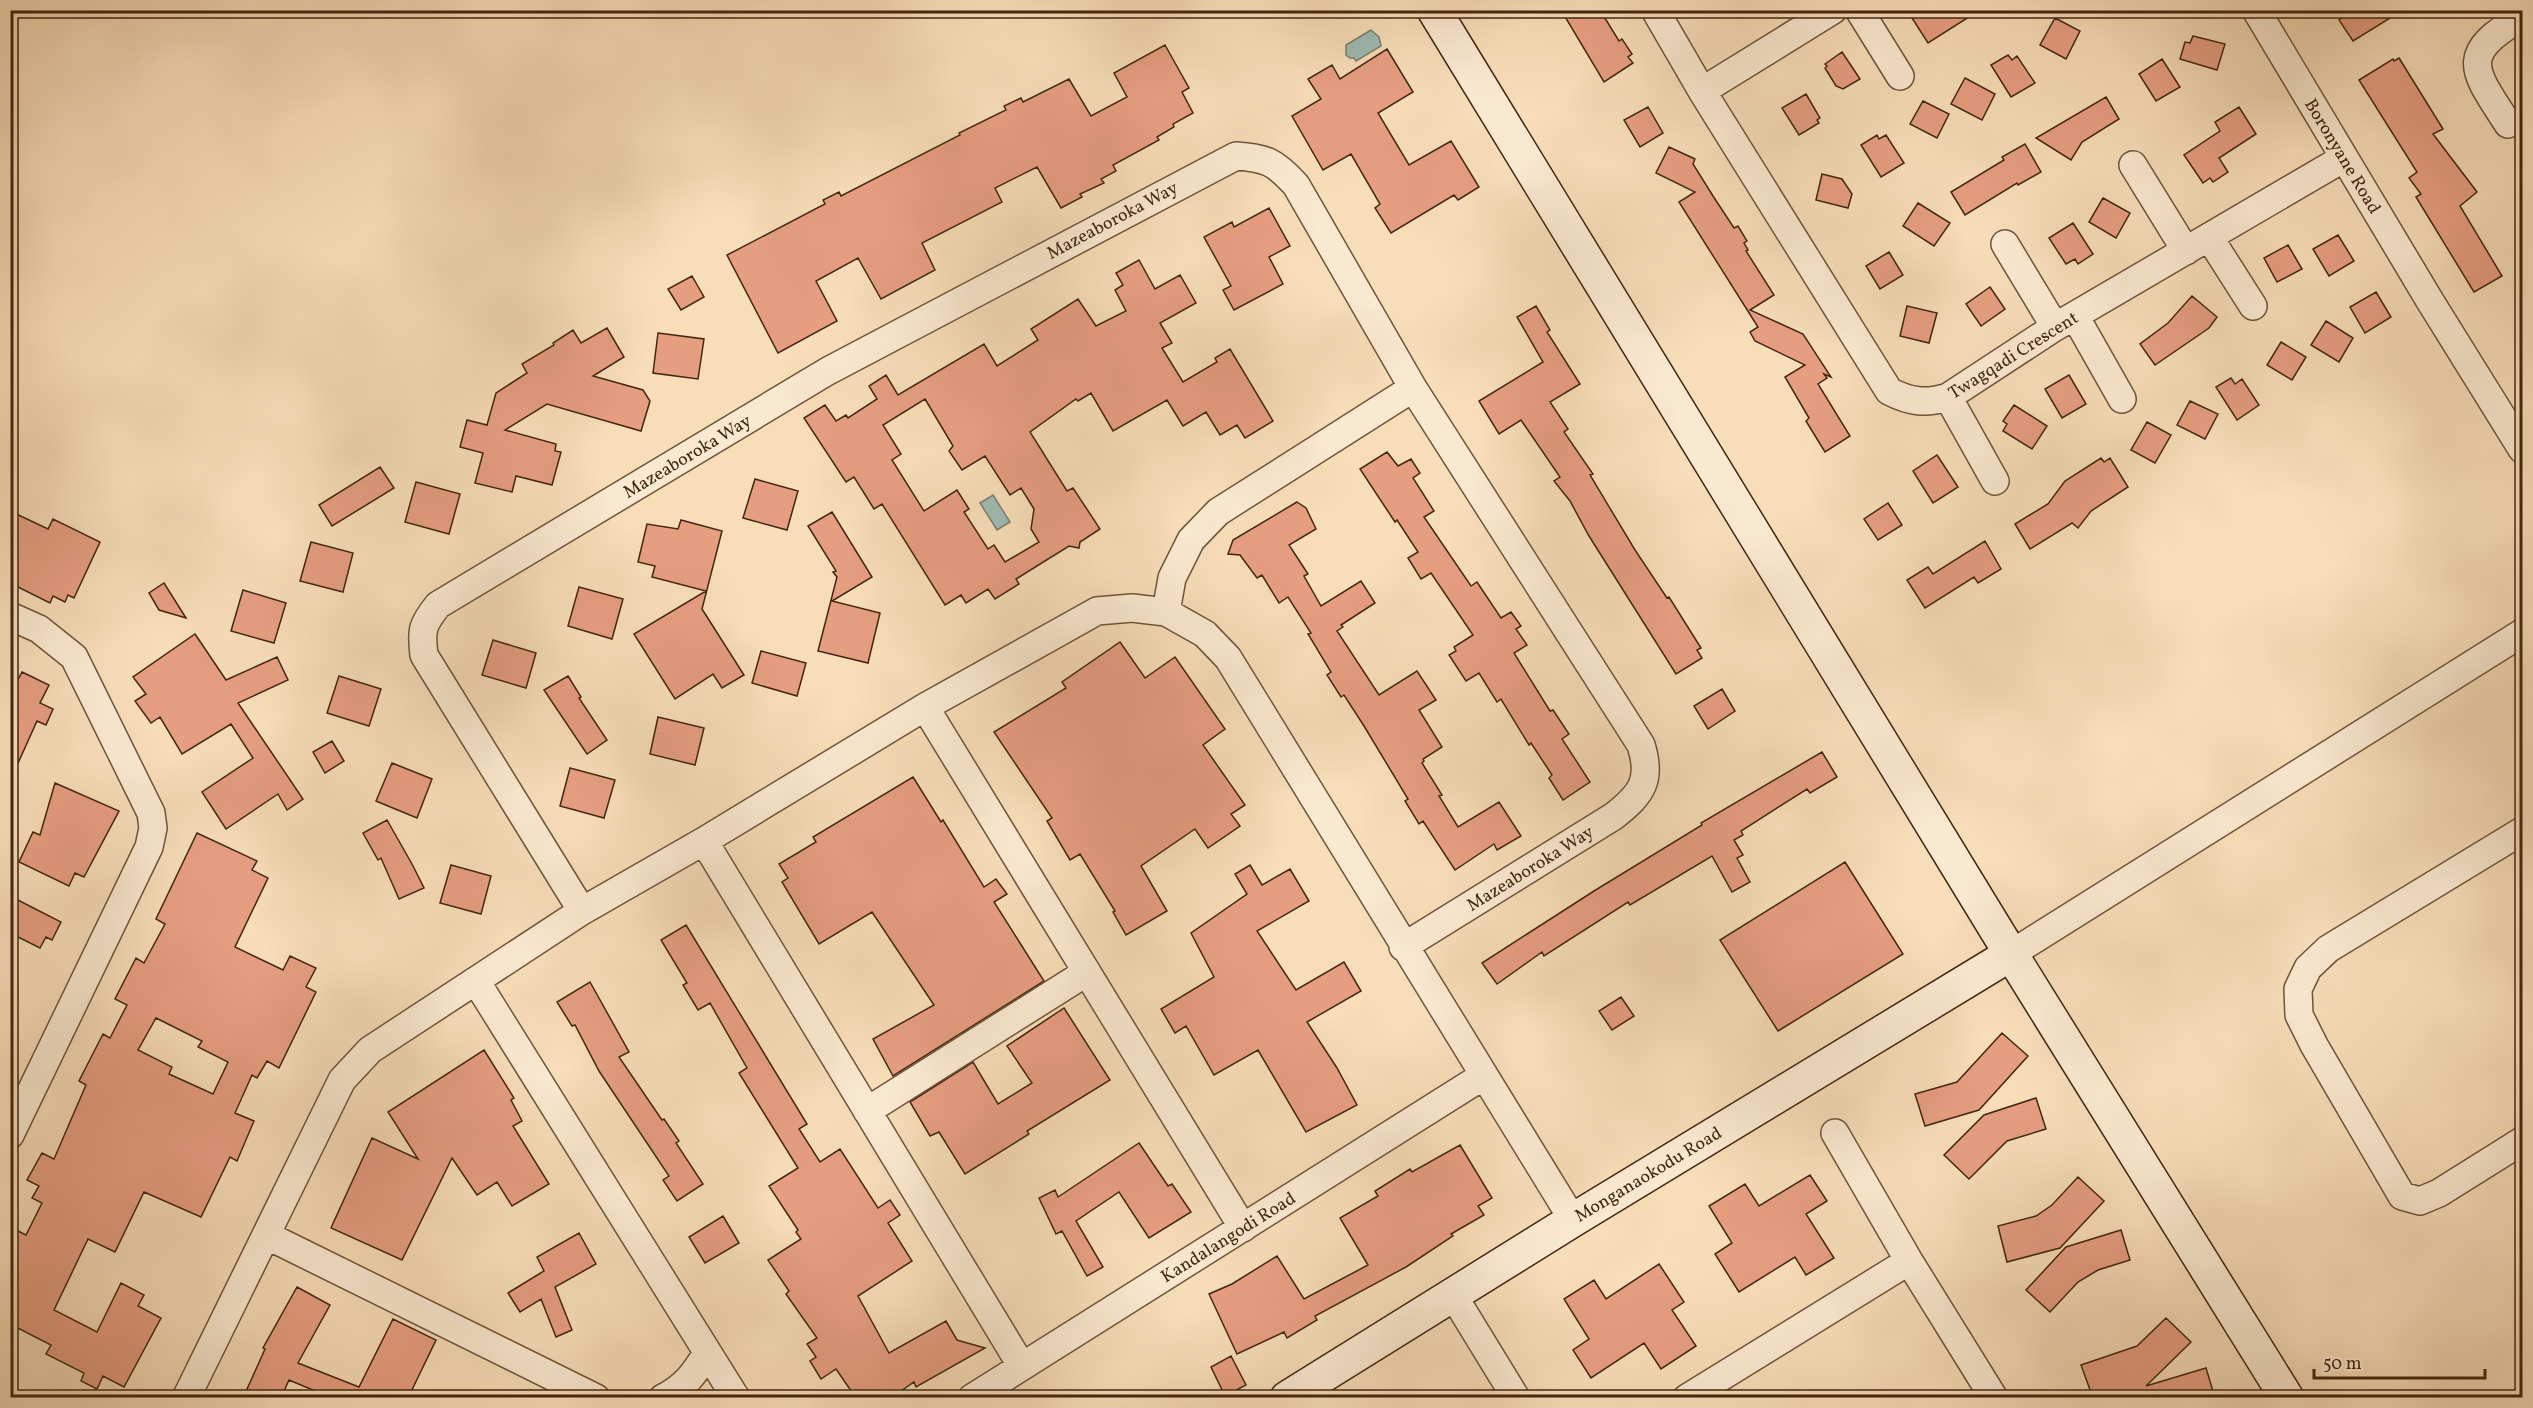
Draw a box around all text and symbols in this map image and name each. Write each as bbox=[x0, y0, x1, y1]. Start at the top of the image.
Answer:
street label: Boronyane Road bbox=[2297, 95, 2386, 219]
street label: Mazeaboroka Way bbox=[1043, 176, 1183, 266]
street label: Twagqadi Crescent bbox=[1944, 306, 2084, 406]
street label: Mazeaboroka Way bbox=[619, 409, 757, 505]
street label: Mazeaboroka Way bbox=[1463, 820, 1599, 918]
street label: Monganaokodu Road bbox=[1570, 1121, 1727, 1229]
street label: Kandalangodi Road bbox=[1157, 1187, 1301, 1290]
scale bar bbox=[2314, 1342, 2485, 1380]
text: 50 m bbox=[2323, 1352, 2362, 1377]

